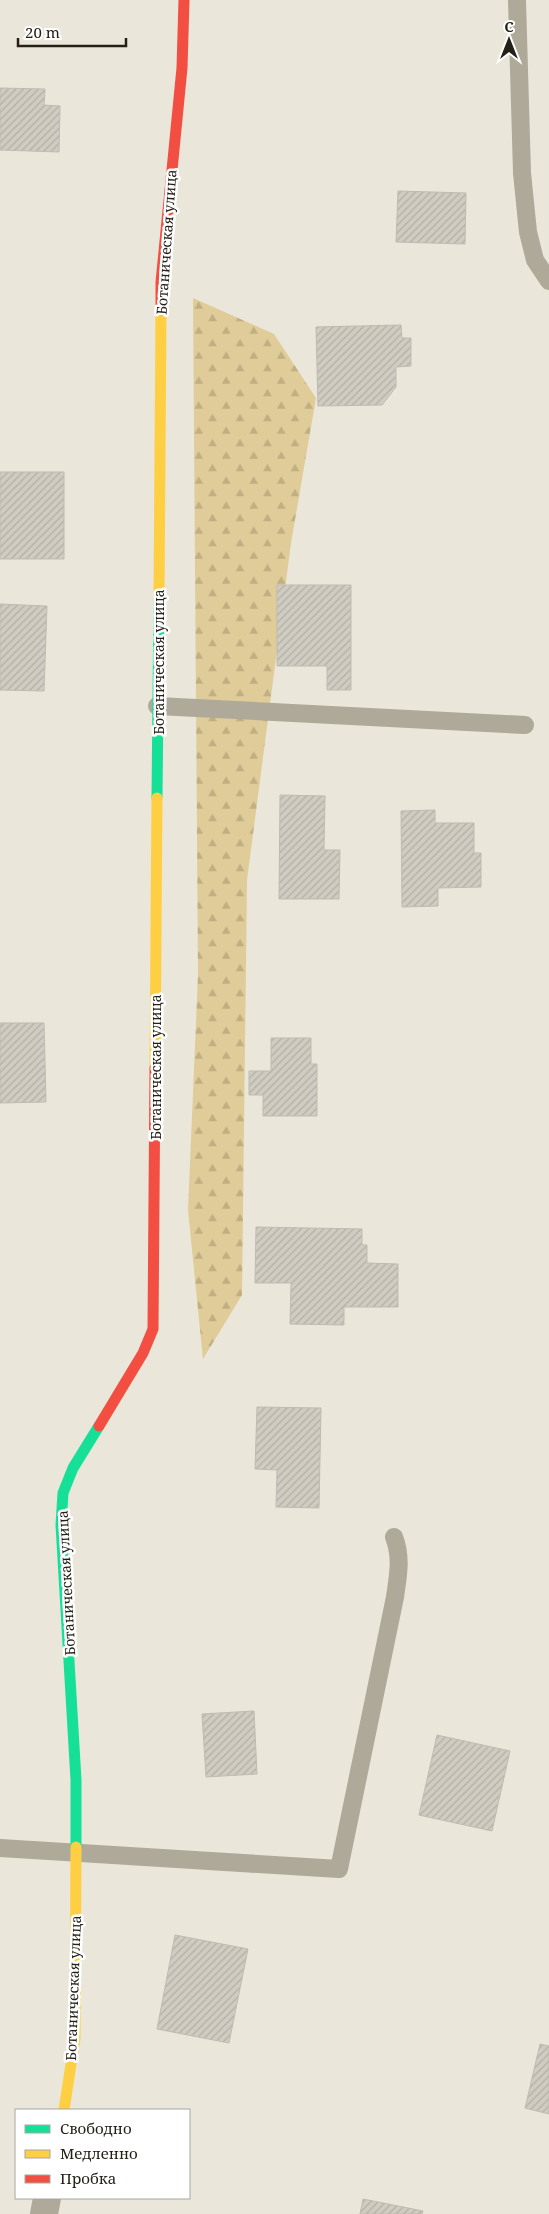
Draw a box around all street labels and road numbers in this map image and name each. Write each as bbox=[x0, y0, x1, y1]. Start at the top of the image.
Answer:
street label: Ботаническая улица bbox=[151, 169, 181, 315]
street label: Ботаническая улица bbox=[149, 589, 168, 735]
street label: Ботаническая улица bbox=[146, 994, 165, 1140]
street label: Ботаническая улица bbox=[53, 1510, 79, 1656]
street label: Ботаническая улица bbox=[61, 1915, 85, 2061]

